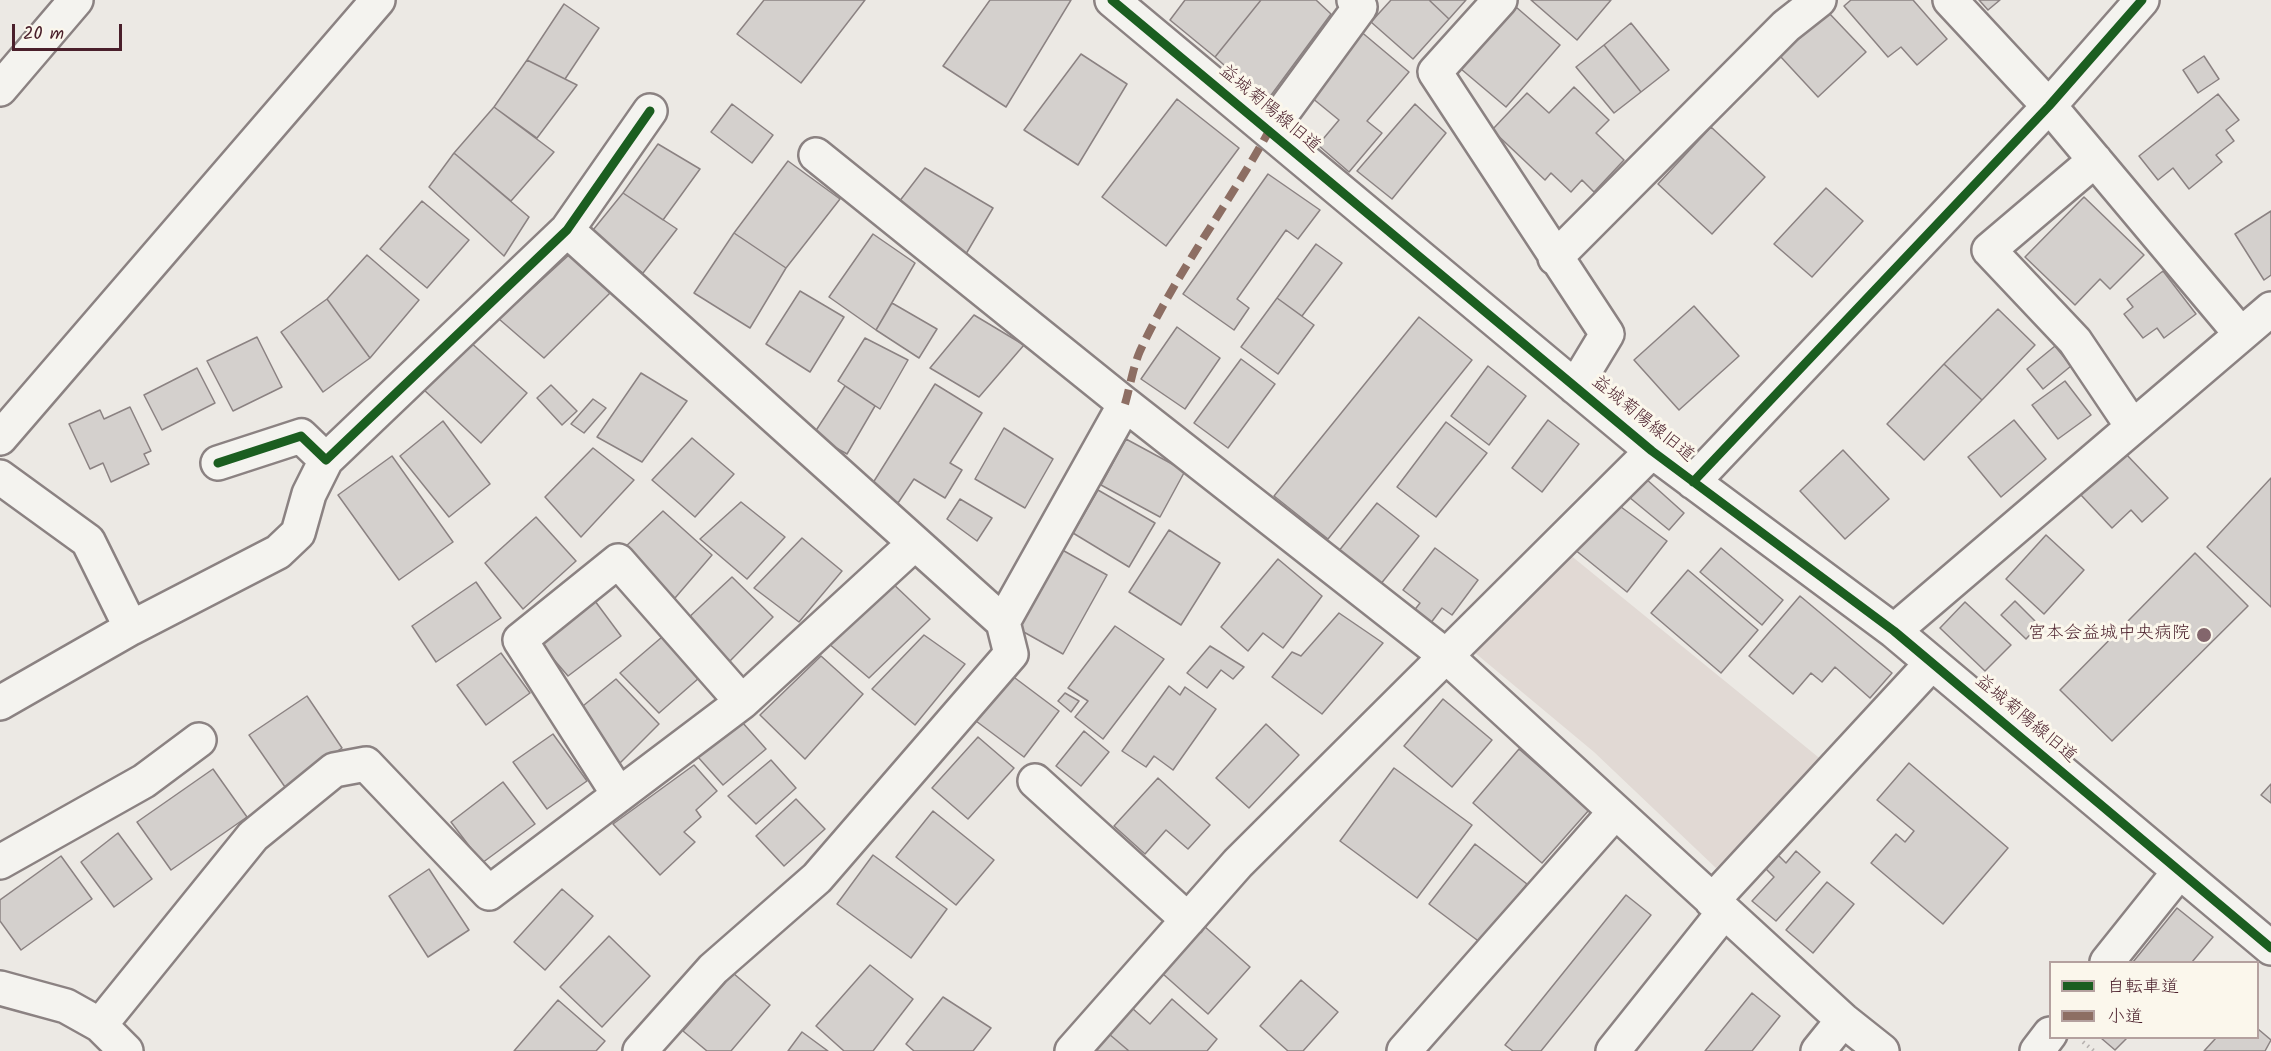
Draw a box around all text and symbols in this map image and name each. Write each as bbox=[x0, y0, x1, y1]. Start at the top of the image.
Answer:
scale bar bbox=[15, 12, 124, 50]
text: 20 m bbox=[23, 20, 64, 49]
street label: 益城菊陽線旧道 bbox=[1214, 61, 1324, 159]
street label: 益城菊陽線旧道 bbox=[1586, 372, 1698, 468]
place label: 宮本会益城中央病院 bbox=[2028, 624, 2190, 646]
marker: 宮本会益城中央病院 bbox=[2195, 626, 2213, 644]
street label: 益城菊陽線旧道 bbox=[1970, 671, 2080, 769]
legend bbox=[2049, 961, 2259, 1039]
text: 自転車道 bbox=[2107, 973, 2179, 1002]
text: 小道 bbox=[2107, 1003, 2143, 1032]

